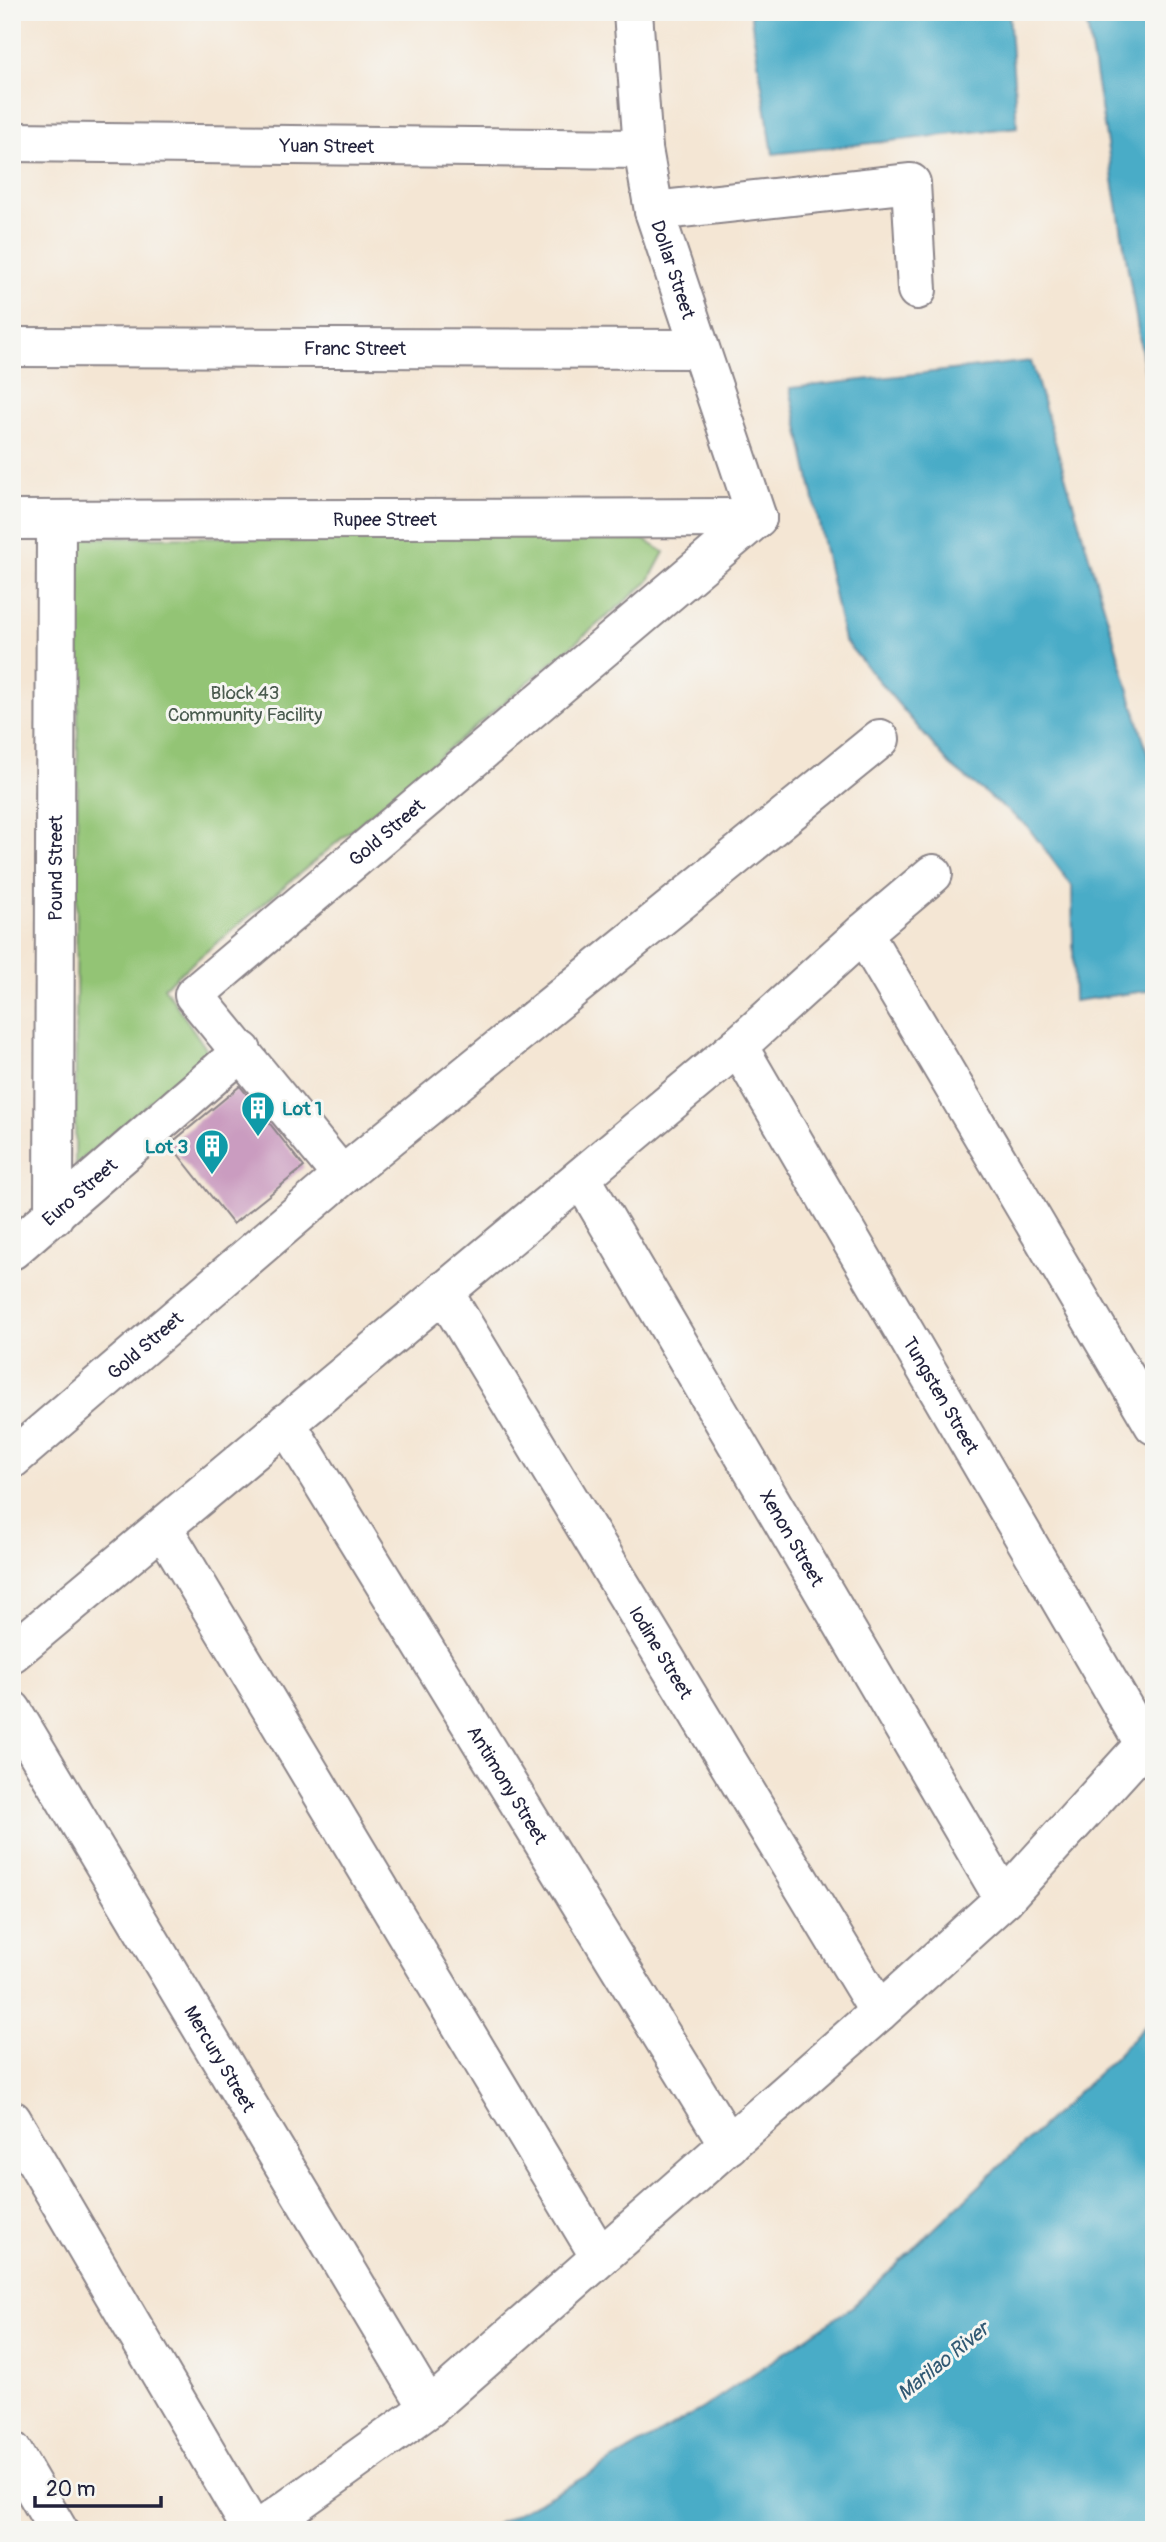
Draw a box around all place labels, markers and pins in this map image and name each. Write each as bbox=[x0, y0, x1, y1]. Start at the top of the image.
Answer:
building icon: Lot 1 bbox=[239, 1089, 277, 1138]
place label: Lot 1 bbox=[282, 1097, 322, 1121]
building icon: Lot 3 bbox=[193, 1127, 231, 1176]
place label: Lot 3 bbox=[145, 1135, 188, 1159]

